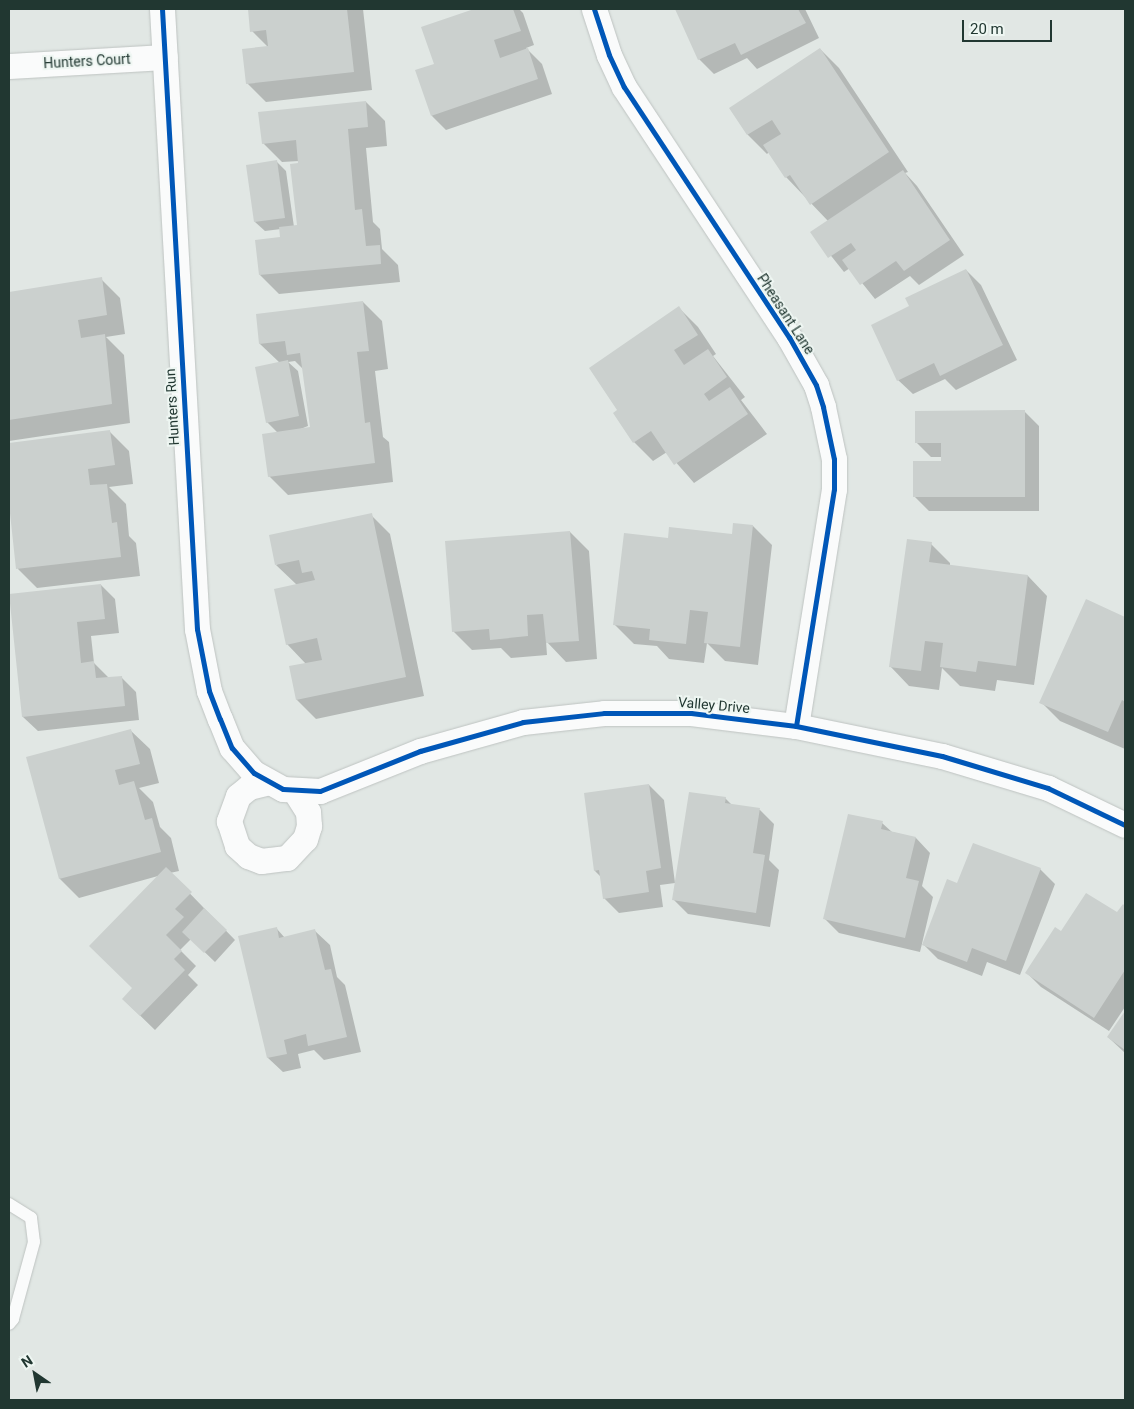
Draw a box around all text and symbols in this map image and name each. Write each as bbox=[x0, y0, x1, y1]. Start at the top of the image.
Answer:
scale bar bbox=[964, 10, 1054, 42]
text: 20 m bbox=[970, 20, 1004, 38]
street label: Hunters Court bbox=[43, 50, 131, 72]
street label: Pheasant Lane bbox=[754, 271, 818, 357]
street label: Hunters Run bbox=[162, 368, 182, 446]
street label: Valley Drive bbox=[677, 693, 751, 717]
north arrow bbox=[10, 1349, 60, 1399]
text: N bbox=[18, 1352, 35, 1371]

